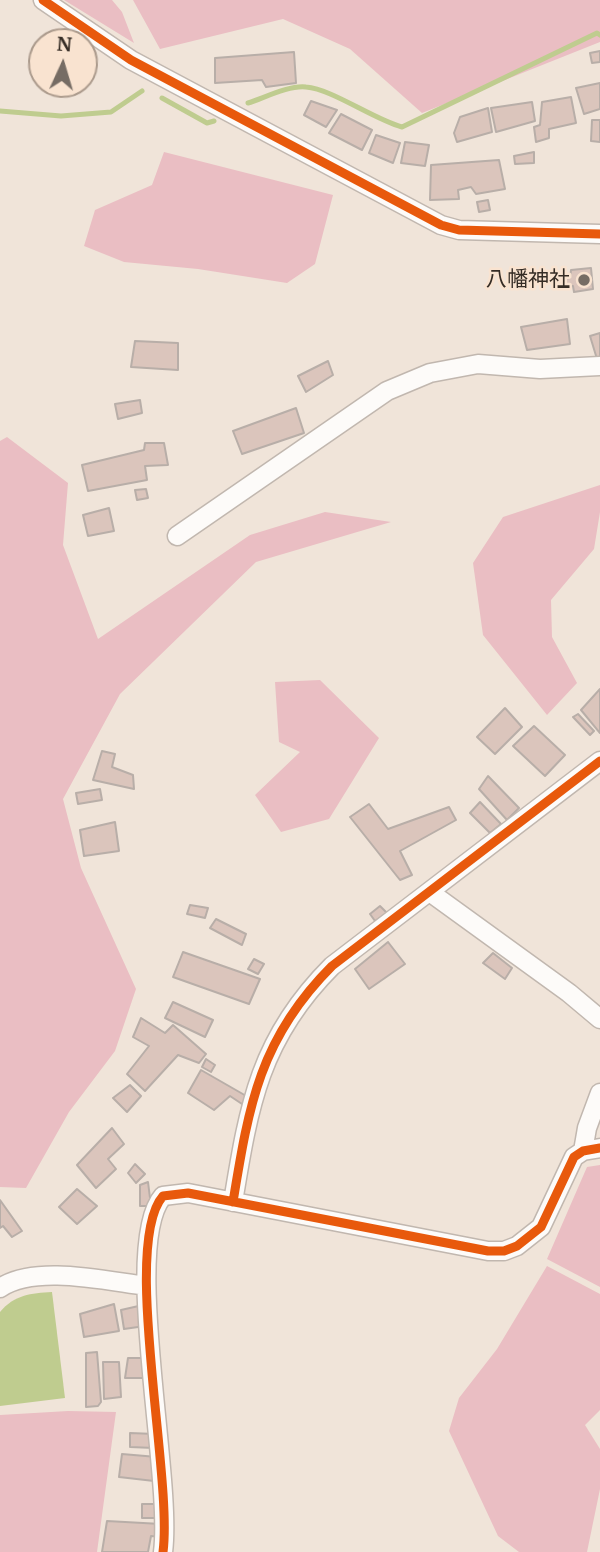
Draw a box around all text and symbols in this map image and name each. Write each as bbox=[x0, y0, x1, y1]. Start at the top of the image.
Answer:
north arrow bbox=[28, 28, 98, 98]
text: N bbox=[56, 32, 73, 57]
place label: 八幡神社 bbox=[486, 267, 570, 293]
marker: 八幡神社 bbox=[576, 272, 592, 288]

